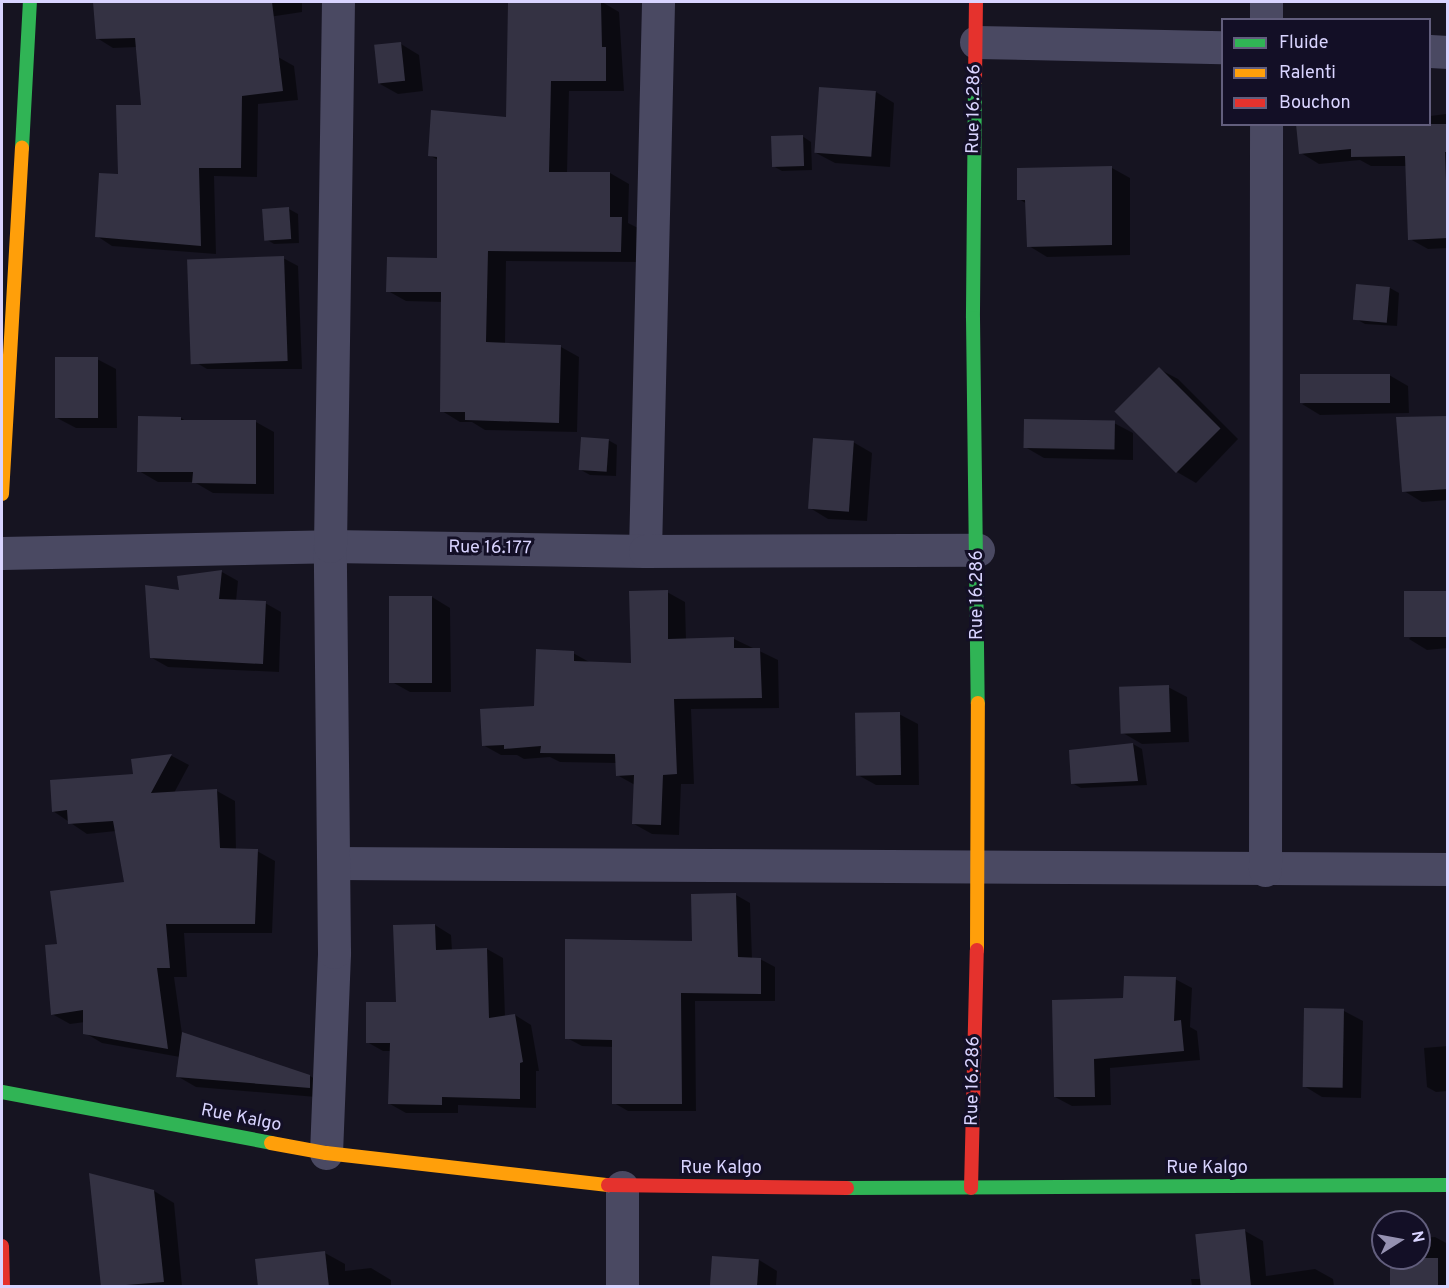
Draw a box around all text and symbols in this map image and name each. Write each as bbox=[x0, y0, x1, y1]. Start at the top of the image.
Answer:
legend bbox=[1221, 18, 1431, 126]
text: Fluide bbox=[1279, 32, 1328, 55]
text: Ralenti bbox=[1279, 62, 1336, 85]
street label: Rue 16.286 bbox=[963, 64, 987, 154]
text: Bouchon bbox=[1279, 92, 1351, 115]
street label: Rue 16.177 bbox=[448, 537, 532, 561]
street label: Rue 16.286 bbox=[967, 550, 989, 640]
street label: Rue 16.286 bbox=[962, 1036, 986, 1126]
street label: Rue Kalgo bbox=[199, 1101, 283, 1137]
street label: Rue Kalgo bbox=[680, 1158, 762, 1180]
street label: Rue Kalgo bbox=[1166, 1158, 1248, 1180]
north arrow bbox=[1371, 1210, 1431, 1270]
text: N bbox=[1406, 1229, 1428, 1244]

